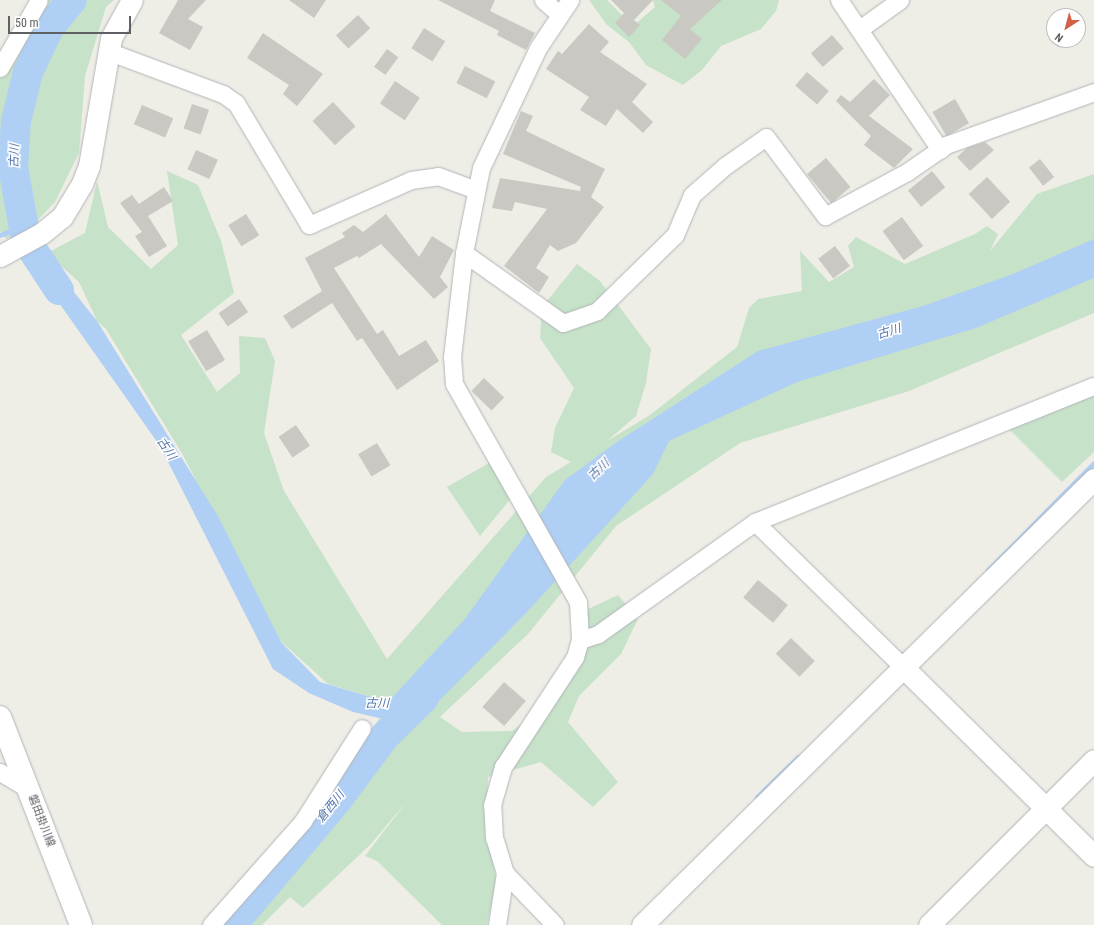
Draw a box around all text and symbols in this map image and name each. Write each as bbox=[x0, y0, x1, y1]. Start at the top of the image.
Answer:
scale bar bbox=[10, 8, 133, 34]
north arrow bbox=[1046, 8, 1086, 48]
text: 50 m bbox=[15, 16, 39, 30]
text: N bbox=[1053, 30, 1066, 45]
water label: 古川 bbox=[7, 144, 23, 168]
water label: 古川 bbox=[875, 322, 903, 342]
water label: 古川 bbox=[153, 435, 179, 463]
water label: 古川 bbox=[585, 457, 613, 483]
water label: 古川 bbox=[365, 697, 389, 711]
water label: 倉西川 bbox=[314, 788, 348, 826]
street label: 磐田掛川線 bbox=[25, 793, 57, 849]

